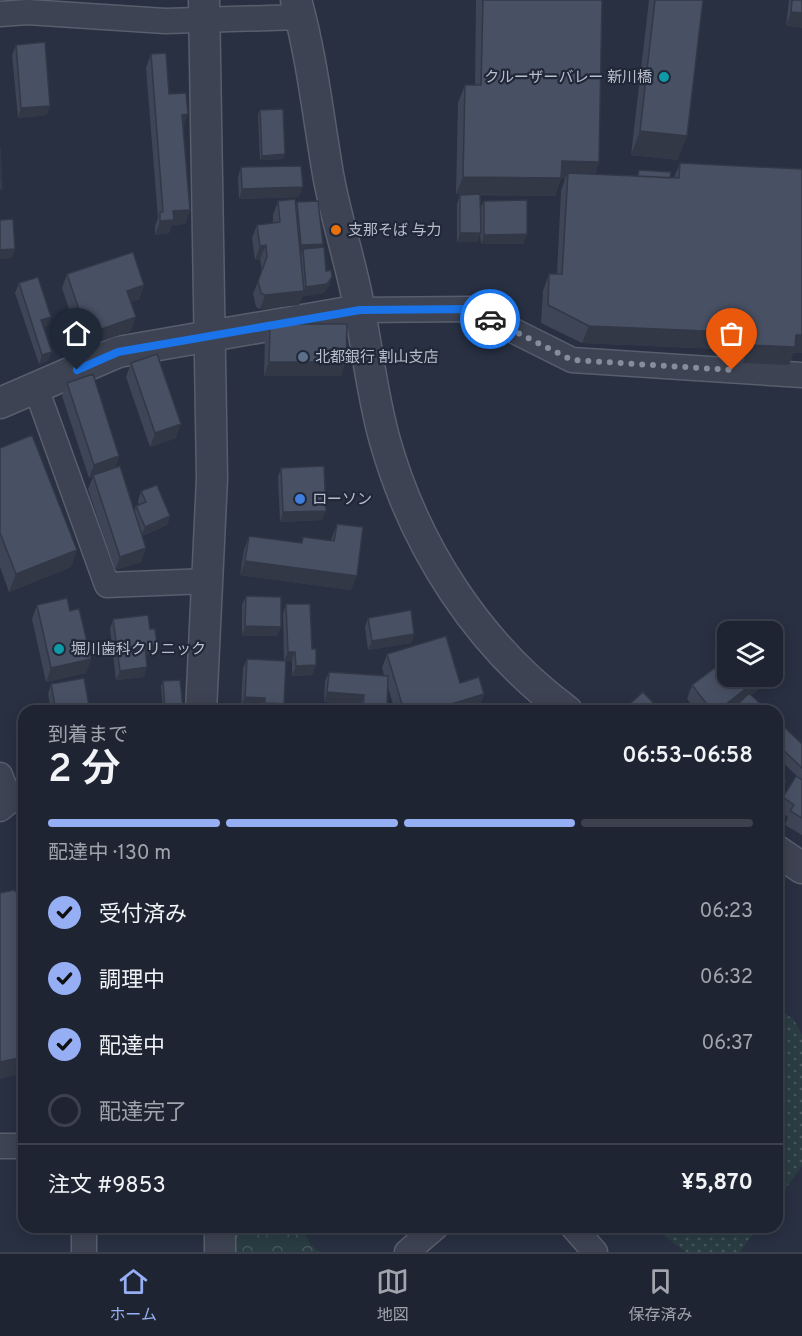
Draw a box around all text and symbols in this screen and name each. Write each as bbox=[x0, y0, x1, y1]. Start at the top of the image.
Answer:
place label: クルーザーバレー 新川橋 bbox=[484, 69, 652, 88]
marker: クルーザーバレー 新川橋 bbox=[657, 70, 671, 84]
place label: 支那そば 与力 bbox=[348, 222, 442, 241]
marker: 支那そば 与力 bbox=[329, 223, 343, 237]
courier bbox=[460, 289, 520, 349]
icon: car bbox=[474, 303, 507, 336]
pin bbox=[51, 308, 102, 370]
pin bbox=[706, 308, 757, 370]
icon: home bbox=[60, 317, 93, 350]
icon: bag bbox=[715, 317, 748, 350]
place label: 北都銀行 割山支店 bbox=[315, 348, 439, 368]
marker: 北都銀行 割山支店 bbox=[296, 350, 310, 364]
place label: ローソン bbox=[312, 491, 372, 510]
marker: ローソン bbox=[293, 492, 307, 506]
map controls bbox=[717, 621, 783, 687]
button: layers bbox=[717, 621, 783, 687]
place label: 堀川歯科クリニック bbox=[71, 641, 206, 660]
marker: 堀川歯科クリニック bbox=[52, 642, 66, 656]
text: 到着まで bbox=[48, 723, 128, 749]
text: 06:53–06:58 bbox=[622, 743, 753, 770]
text: 2 分 bbox=[48, 747, 120, 796]
text: 配達中 · 130 m bbox=[48, 841, 171, 867]
icon: check bbox=[48, 896, 81, 929]
text: 06:23 bbox=[699, 899, 753, 925]
text: 受付済み bbox=[99, 902, 187, 929]
icon: check bbox=[48, 962, 81, 995]
text: 06:32 bbox=[700, 965, 753, 991]
text: 調理中 bbox=[99, 968, 165, 995]
icon: check bbox=[48, 1028, 81, 1061]
text: 06:37 bbox=[701, 1031, 753, 1057]
text: 配達中 bbox=[99, 1034, 165, 1061]
text: 配達完了 bbox=[99, 1100, 187, 1127]
text: ¥5,870 bbox=[681, 1170, 753, 1197]
text: 注文 #9853 bbox=[48, 1173, 166, 1200]
tab: ホーム bbox=[110, 1265, 157, 1326]
tab: 地図 bbox=[376, 1265, 409, 1326]
tab: 保存済み bbox=[628, 1265, 692, 1326]

